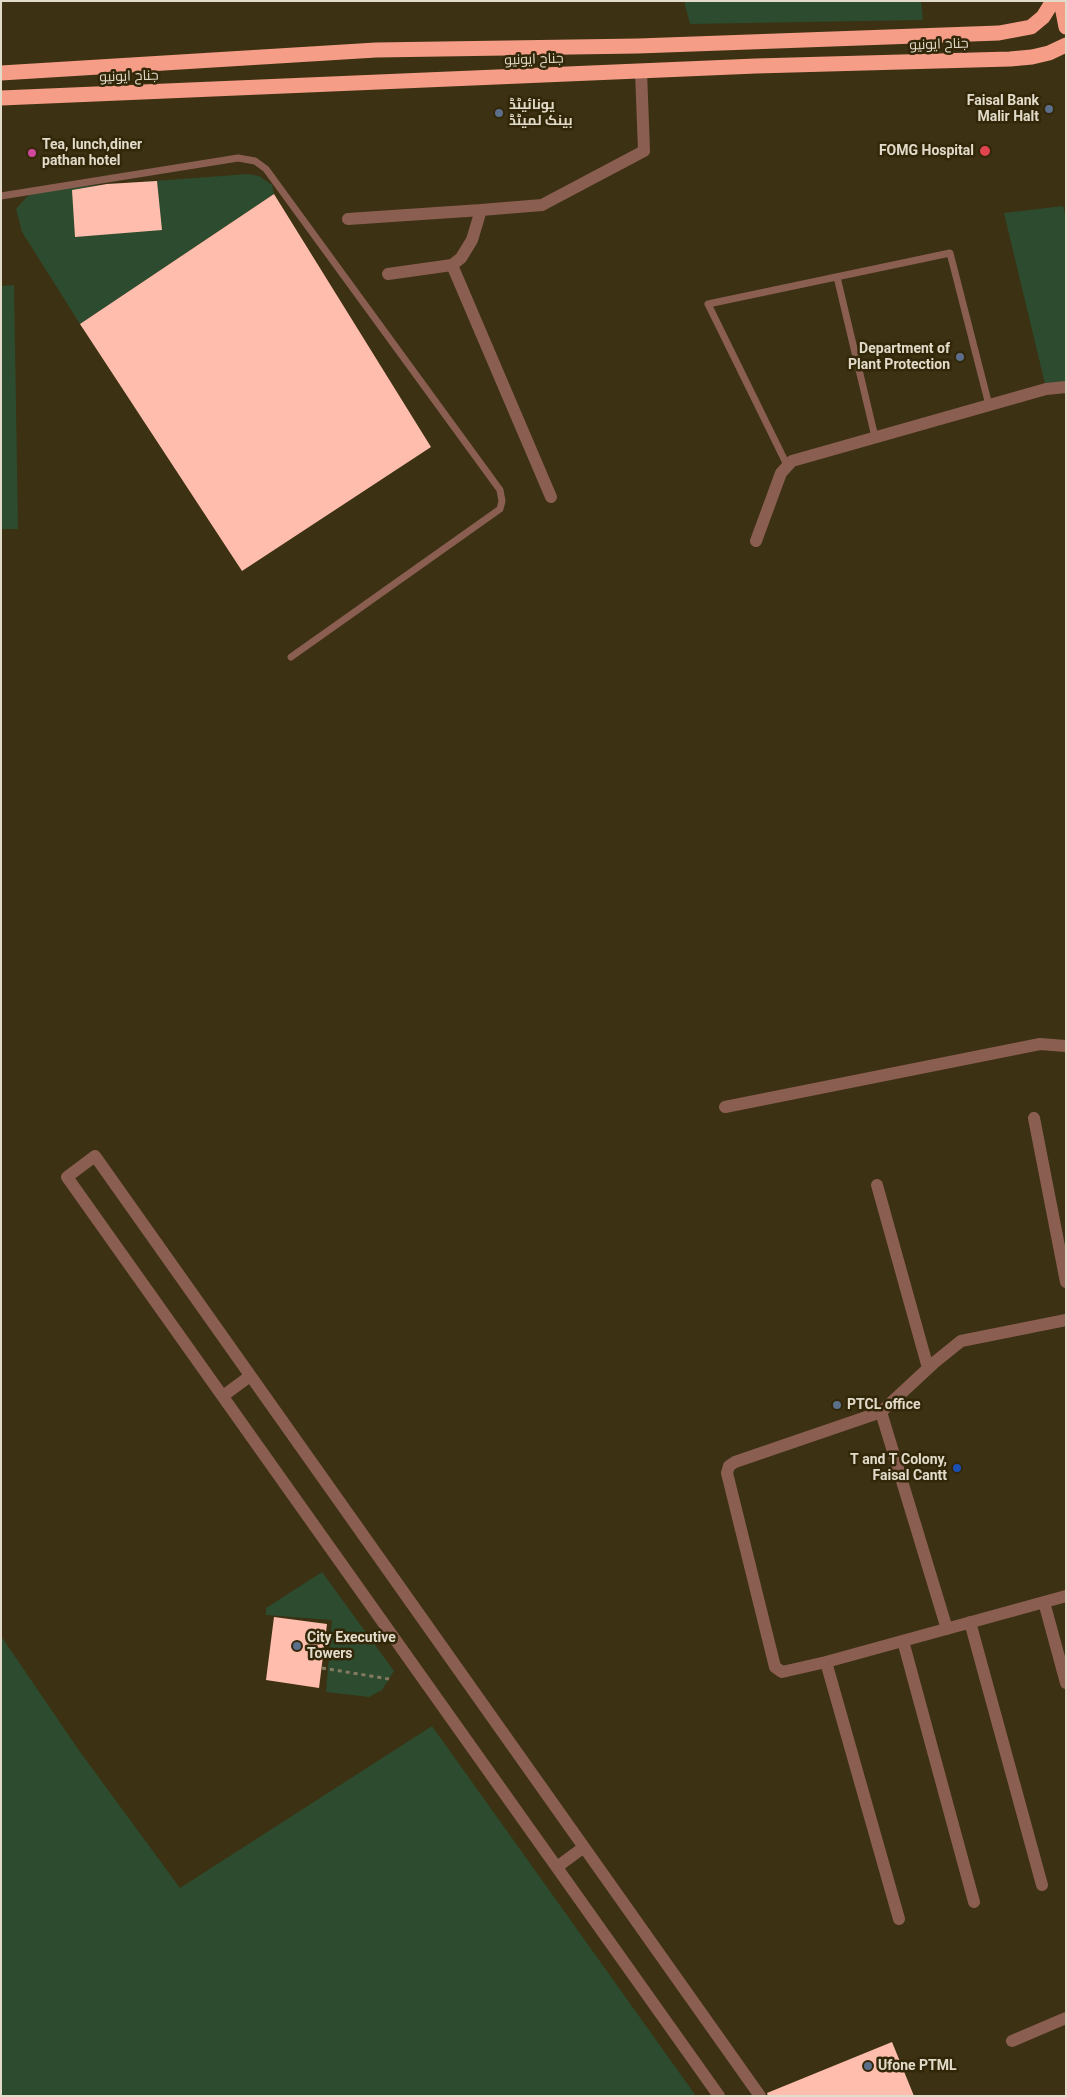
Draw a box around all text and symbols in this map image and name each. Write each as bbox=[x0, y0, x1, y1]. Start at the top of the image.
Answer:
street label: جناح ایونیو bbox=[909, 36, 969, 54]
street label: جناح ایونیو bbox=[504, 51, 564, 69]
street label: جناح ایونیو bbox=[99, 68, 159, 86]
place label: Faisal Bank Malir Halt bbox=[967, 93, 1039, 125]
place label: یونائیٹڈ بینک لمیٹڈ bbox=[509, 97, 573, 130]
marker: Faisal Bank Malir Halt bbox=[1043, 103, 1055, 115]
marker: یونائیٹڈ بینک لمیٹڈ bbox=[493, 107, 505, 119]
place label: Tea, lunch,diner pathan hotel bbox=[42, 137, 142, 170]
place label: FOMG Hospital bbox=[879, 143, 974, 159]
marker: FOMG Hospital bbox=[978, 144, 992, 158]
marker: Tea, lunch,diner pathan hotel bbox=[26, 147, 38, 159]
place label: Department of Plant Protection bbox=[848, 341, 950, 374]
marker: Department of Plant Protection bbox=[954, 351, 966, 363]
place label: PTCL office bbox=[847, 1397, 920, 1413]
marker: PTCL office bbox=[831, 1399, 843, 1411]
place label: T and T Colony, Faisal Cantt bbox=[850, 1452, 947, 1484]
marker: T and T Colony, Faisal Cantt bbox=[951, 1462, 963, 1474]
place label: City Executive Towers bbox=[307, 1630, 396, 1662]
marker: City Executive Towers bbox=[291, 1640, 303, 1652]
place label: Ufone PTML bbox=[878, 2058, 957, 2074]
marker: Ufone PTML bbox=[862, 2060, 874, 2072]

